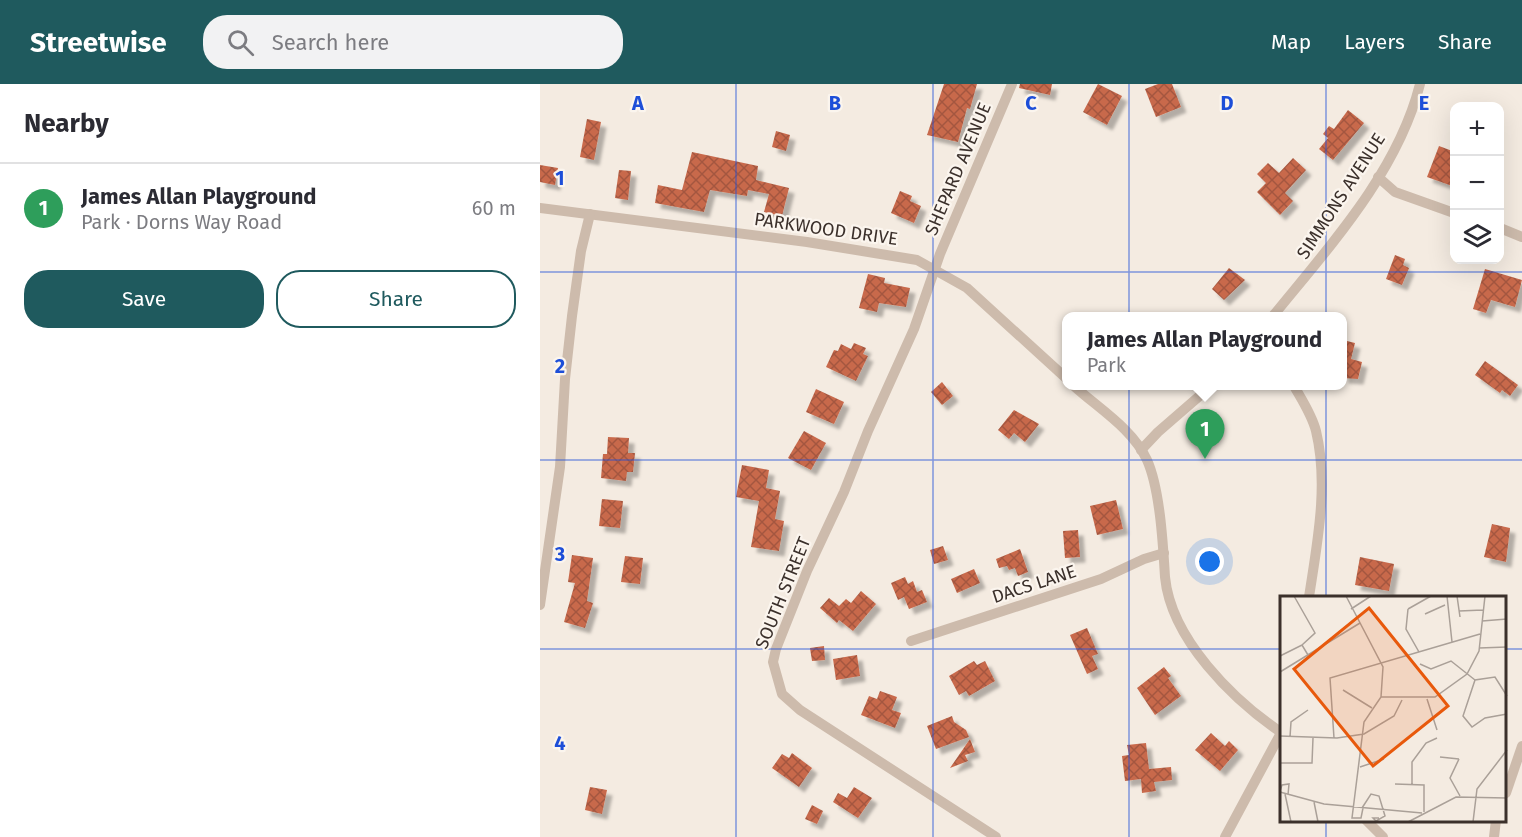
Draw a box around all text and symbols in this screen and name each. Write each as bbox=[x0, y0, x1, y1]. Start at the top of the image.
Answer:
search box bbox=[203, 15, 623, 69]
text: Streetwise bbox=[30, 26, 167, 59]
icon: search bbox=[224, 26, 257, 59]
text: Search here bbox=[272, 29, 389, 56]
text: Map bbox=[1271, 29, 1311, 55]
text: Layers bbox=[1344, 29, 1405, 55]
text: Share bbox=[1438, 29, 1492, 55]
text: A bbox=[631, 91, 645, 115]
text: B bbox=[829, 91, 841, 115]
text: C bbox=[1025, 91, 1037, 115]
text: D bbox=[1220, 91, 1234, 115]
text: E bbox=[1419, 91, 1429, 115]
street label: SHEPARD AVENUE bbox=[920, 99, 996, 239]
map controls bbox=[1450, 102, 1504, 264]
button: + bbox=[1450, 102, 1504, 156]
text: Nearby bbox=[24, 108, 109, 139]
street label: SIMMONS AVENUE bbox=[1292, 129, 1390, 263]
button: − bbox=[1450, 156, 1504, 210]
text: 1 bbox=[555, 166, 565, 190]
text: James Allan Playground bbox=[81, 183, 317, 210]
text: 1 bbox=[39, 196, 48, 220]
text: 60 m bbox=[472, 196, 516, 220]
street label: PARKWOOD DRIVE bbox=[753, 208, 899, 250]
text: Park · Dorns Way Road bbox=[81, 210, 282, 234]
button: layers bbox=[1450, 210, 1504, 264]
button: Save bbox=[24, 270, 264, 328]
button: Share bbox=[276, 270, 516, 328]
popup bbox=[1062, 312, 1347, 390]
text: James Allan Playground bbox=[1087, 326, 1322, 353]
text: Park bbox=[1087, 353, 1126, 377]
text: 2 bbox=[555, 354, 565, 378]
pin: 1 bbox=[1186, 410, 1224, 459]
street label: SOUTH STREET bbox=[751, 533, 816, 652]
text: 3 bbox=[554, 542, 565, 566]
your location bbox=[1195, 547, 1224, 576]
street label: DACS LANE bbox=[989, 560, 1079, 608]
inset map bbox=[1280, 596, 1507, 822]
text: 4 bbox=[554, 731, 566, 755]

